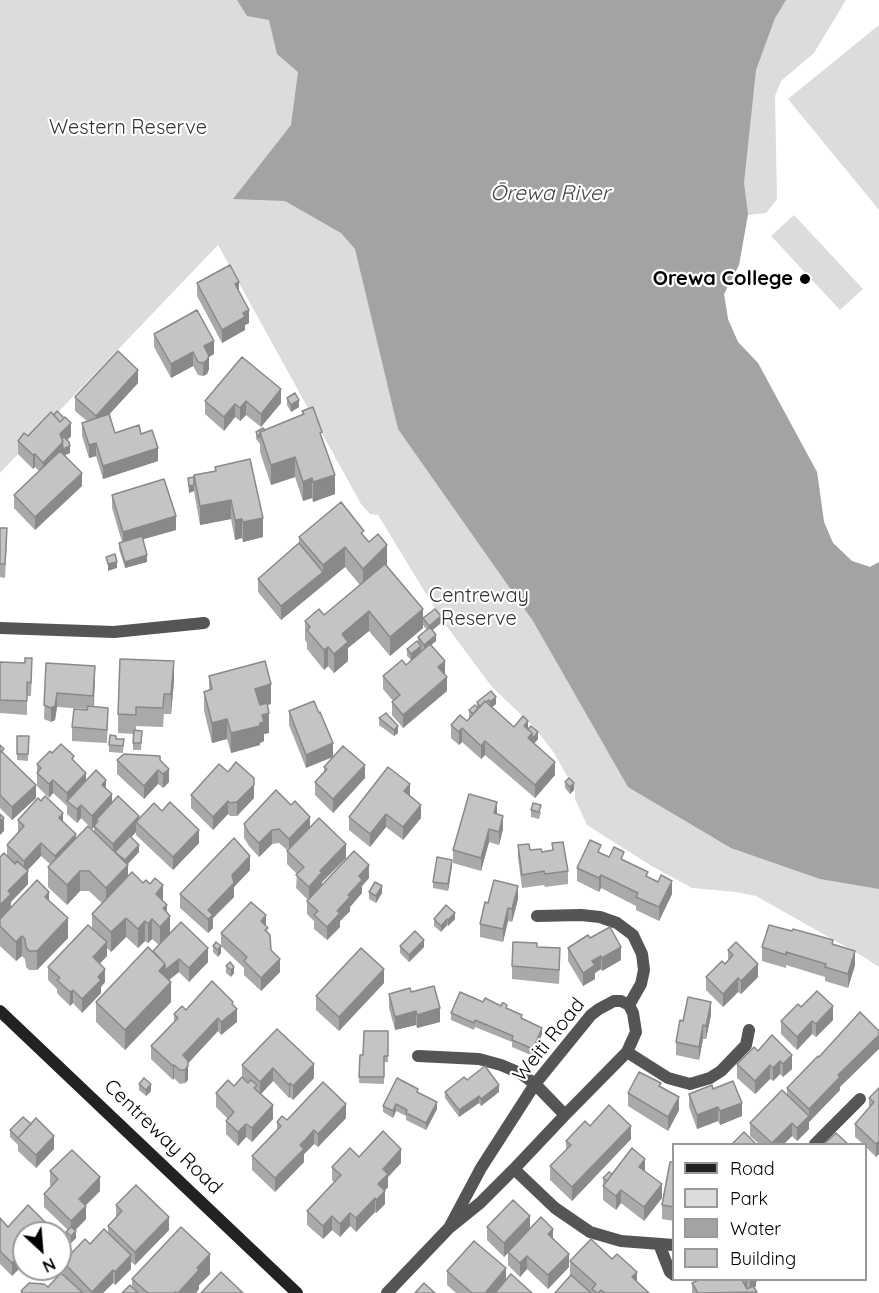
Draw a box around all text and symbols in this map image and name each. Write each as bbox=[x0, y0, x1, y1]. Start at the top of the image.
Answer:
park label: Western Reserve bbox=[49, 116, 207, 140]
water label: Ōrewa River bbox=[490, 181, 610, 207]
place label: Orewa College bbox=[653, 267, 793, 291]
marker: Orewa College bbox=[798, 272, 812, 286]
park label: Centreway Reserve bbox=[429, 584, 529, 631]
street label: Weiti Road bbox=[508, 993, 590, 1087]
street label: Centreway Road bbox=[99, 1075, 227, 1199]
legend bbox=[672, 1143, 867, 1281]
text: Road bbox=[730, 1157, 775, 1180]
text: Park bbox=[730, 1187, 768, 1210]
text: Water bbox=[730, 1217, 781, 1240]
north arrow bbox=[12, 1221, 72, 1281]
text: Building bbox=[730, 1247, 796, 1270]
text: N bbox=[39, 1254, 59, 1277]

